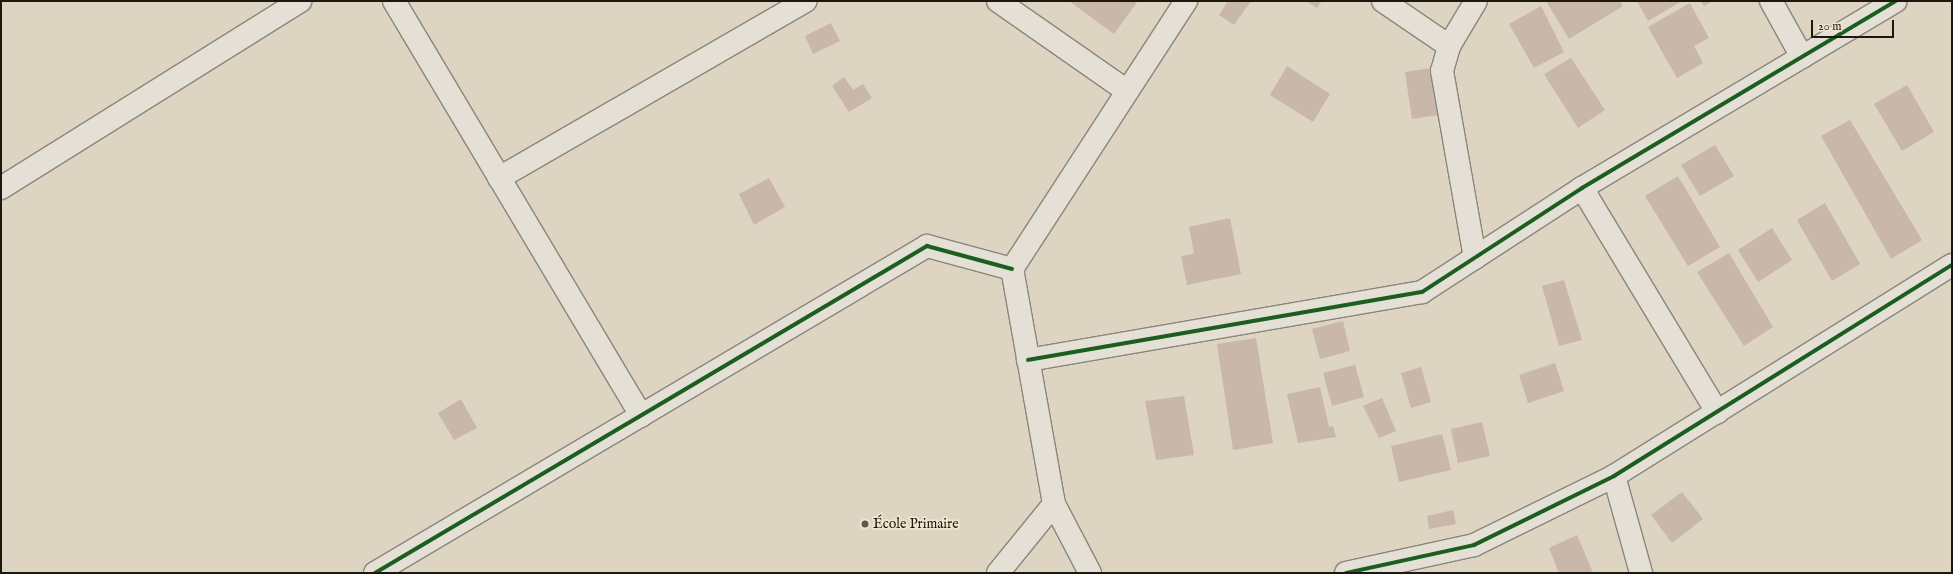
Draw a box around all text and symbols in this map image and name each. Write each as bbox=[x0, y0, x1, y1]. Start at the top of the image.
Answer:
scale bar bbox=[1813, 12, 1896, 38]
text: 20 m bbox=[1818, 19, 1841, 34]
place label: École Primaire bbox=[873, 516, 959, 532]
marker: École Primaire bbox=[860, 519, 870, 529]

